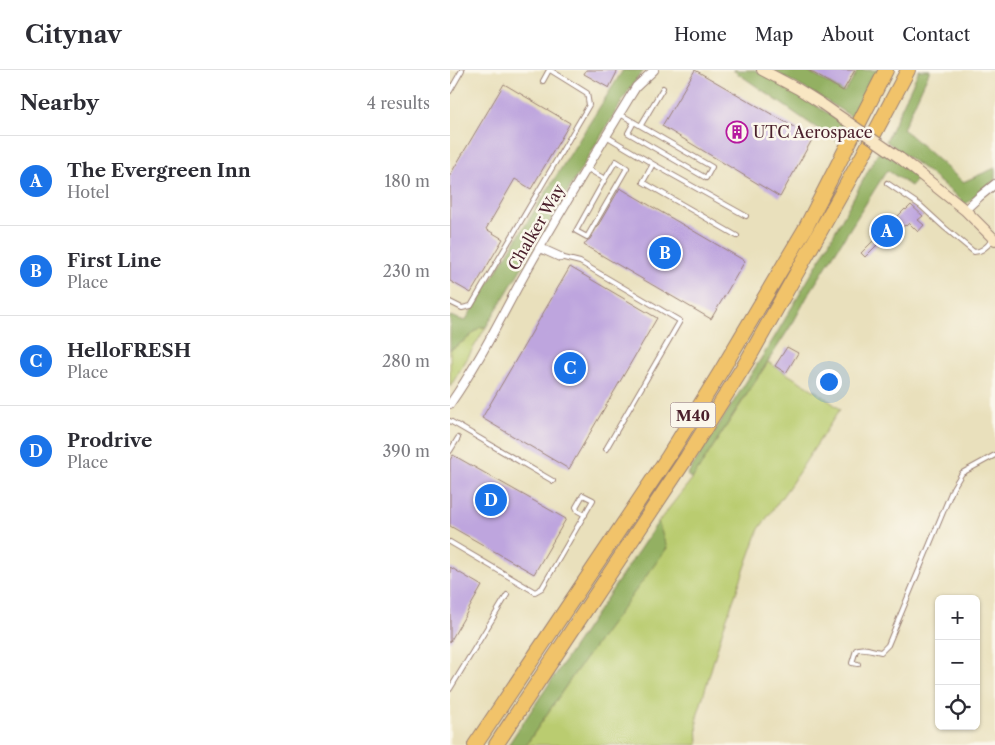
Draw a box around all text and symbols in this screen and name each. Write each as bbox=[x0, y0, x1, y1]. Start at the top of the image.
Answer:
text: Citynav bbox=[25, 20, 122, 49]
text: Home bbox=[674, 24, 727, 46]
text: Map bbox=[755, 24, 793, 46]
text: About bbox=[821, 24, 874, 46]
text: Contact bbox=[902, 24, 970, 46]
text: Nearby bbox=[20, 90, 99, 115]
text: 4 results bbox=[367, 93, 430, 113]
building icon: UTC Aerospace bbox=[725, 120, 749, 144]
place label: UTC Aerospace bbox=[753, 122, 873, 142]
text: The Evergreen Inn bbox=[67, 159, 251, 182]
text: A bbox=[30, 171, 42, 191]
text: 180 m bbox=[384, 171, 430, 191]
street label: Chalker Way bbox=[503, 179, 569, 274]
text: Hotel bbox=[67, 182, 110, 202]
pin: A bbox=[871, 212, 903, 250]
pin: B bbox=[649, 234, 681, 272]
text: First Line bbox=[67, 249, 161, 272]
text: B bbox=[30, 261, 42, 281]
text: 230 m bbox=[383, 261, 430, 281]
text: Place bbox=[67, 272, 108, 292]
text: HelloFRESH bbox=[67, 339, 191, 362]
pin: C bbox=[554, 349, 586, 387]
text: C bbox=[30, 351, 42, 371]
text: 280 m bbox=[382, 351, 430, 371]
text: Place bbox=[67, 362, 108, 382]
your location bbox=[816, 369, 842, 395]
road number: M40 bbox=[670, 402, 716, 428]
text: Prodrive bbox=[67, 429, 152, 452]
text: D bbox=[29, 441, 43, 461]
text: 390 m bbox=[383, 441, 430, 461]
text: Place bbox=[67, 452, 108, 472]
pin: D bbox=[475, 481, 507, 519]
map controls bbox=[935, 595, 980, 730]
button: + bbox=[935, 595, 980, 640]
button: − bbox=[935, 640, 980, 685]
button: locate bbox=[935, 685, 980, 730]

